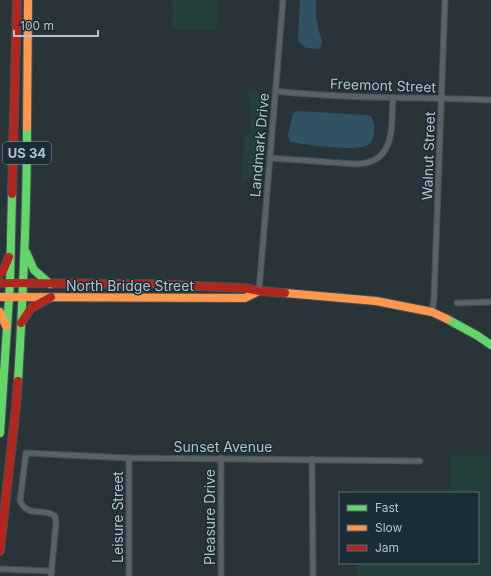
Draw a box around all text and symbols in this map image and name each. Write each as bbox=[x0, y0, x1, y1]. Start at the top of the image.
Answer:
scale bar bbox=[14, 12, 98, 38]
text: 100 m bbox=[20, 18, 54, 33]
street label: Freemont Street bbox=[330, 75, 437, 95]
street label: Landmark Drive bbox=[246, 92, 272, 198]
street label: Walnut Street bbox=[418, 111, 438, 201]
road number: US 34 bbox=[3, 142, 51, 164]
street label: North Bridge Street bbox=[66, 277, 194, 294]
street label: Sunset Avenue bbox=[174, 438, 272, 455]
street label: Pleasure Drive bbox=[201, 469, 218, 565]
street label: Leisure Street bbox=[109, 471, 126, 563]
legend bbox=[339, 492, 479, 564]
text: Fast bbox=[375, 500, 399, 515]
text: Slow bbox=[375, 520, 403, 535]
text: Jam bbox=[375, 540, 399, 555]

